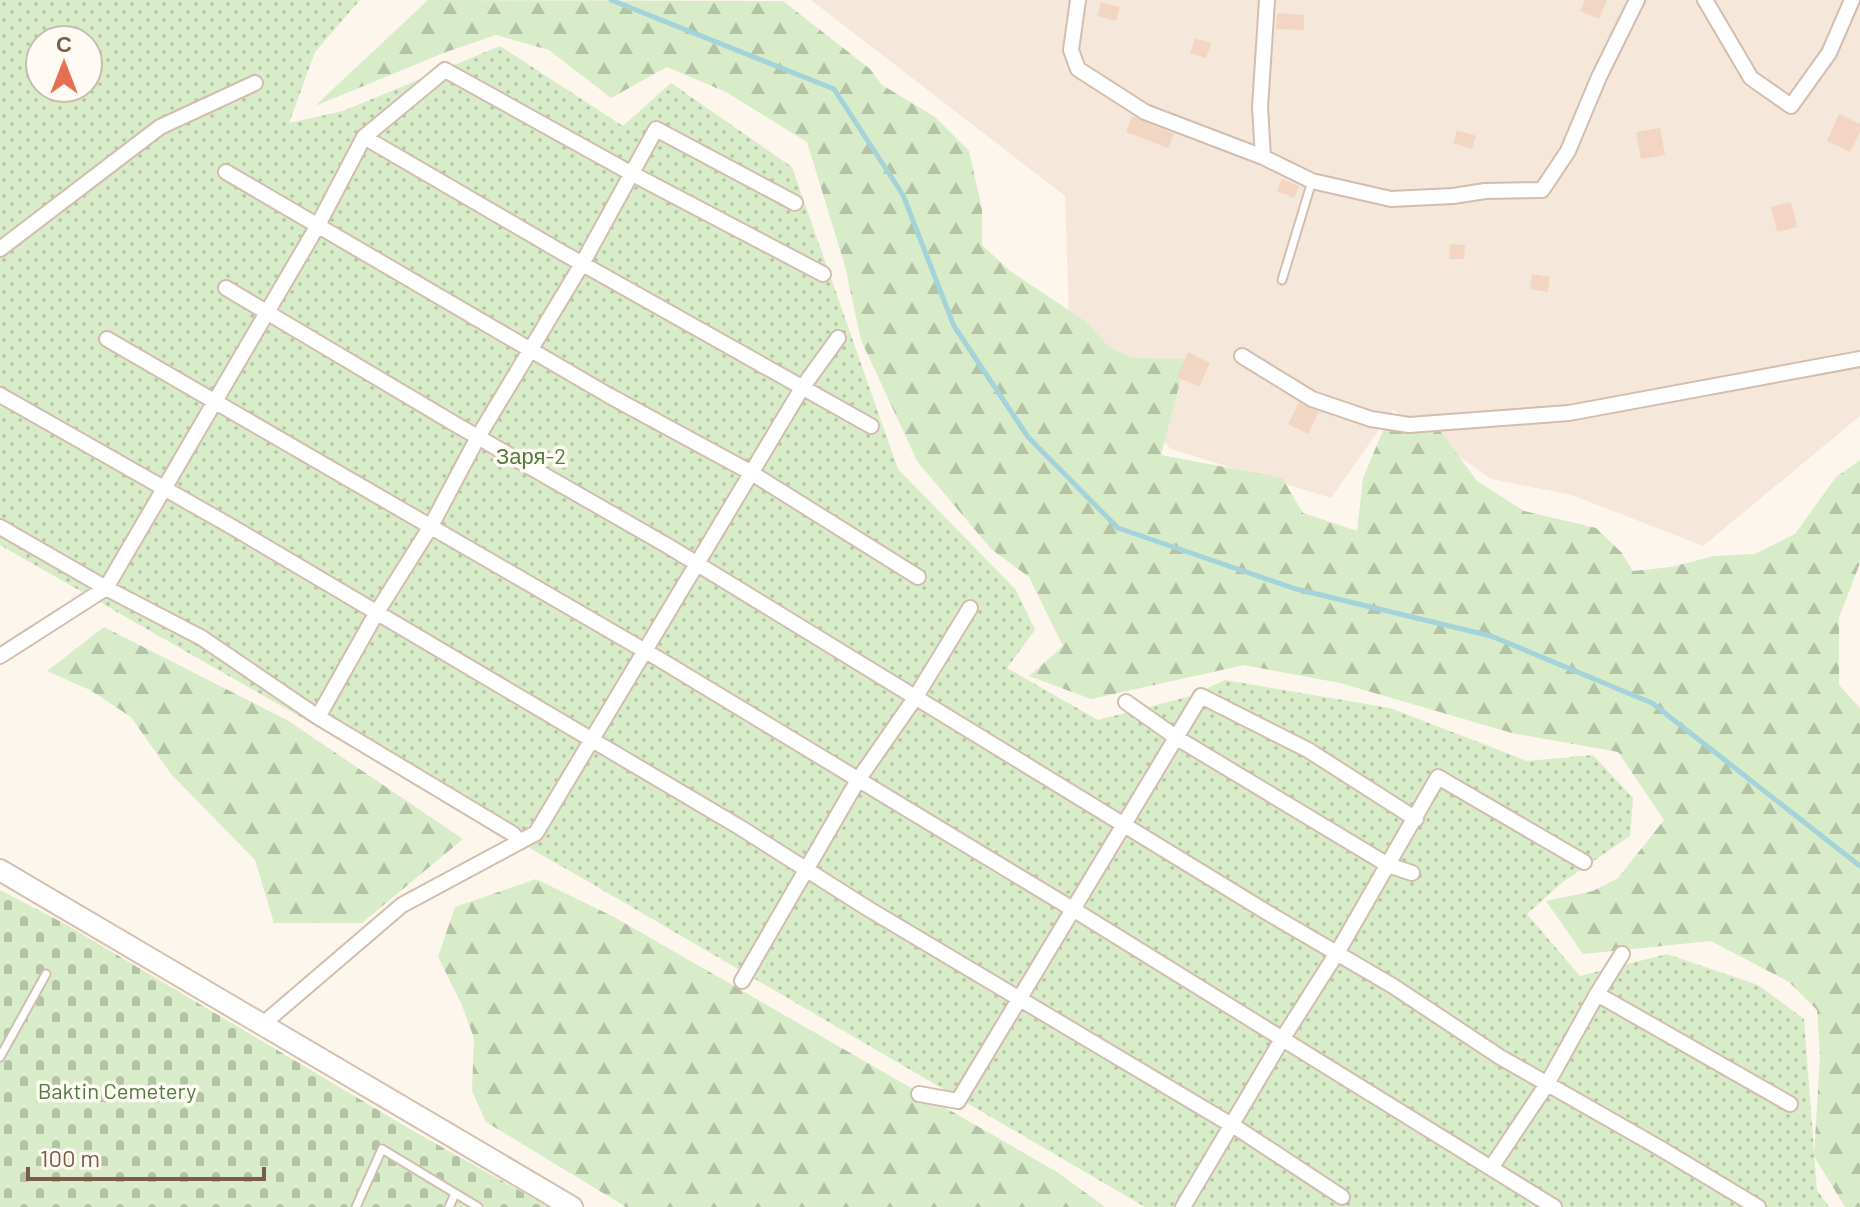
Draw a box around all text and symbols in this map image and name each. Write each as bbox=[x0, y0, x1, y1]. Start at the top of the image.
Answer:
north arrow bbox=[24, 24, 104, 104]
text: С bbox=[56, 30, 72, 56]
park label: Заря-2 bbox=[496, 442, 566, 469]
park label: Baktin Cemetery bbox=[38, 1077, 196, 1103]
scale bar bbox=[28, 1131, 264, 1181]
text: 100 m bbox=[40, 1143, 100, 1172]

